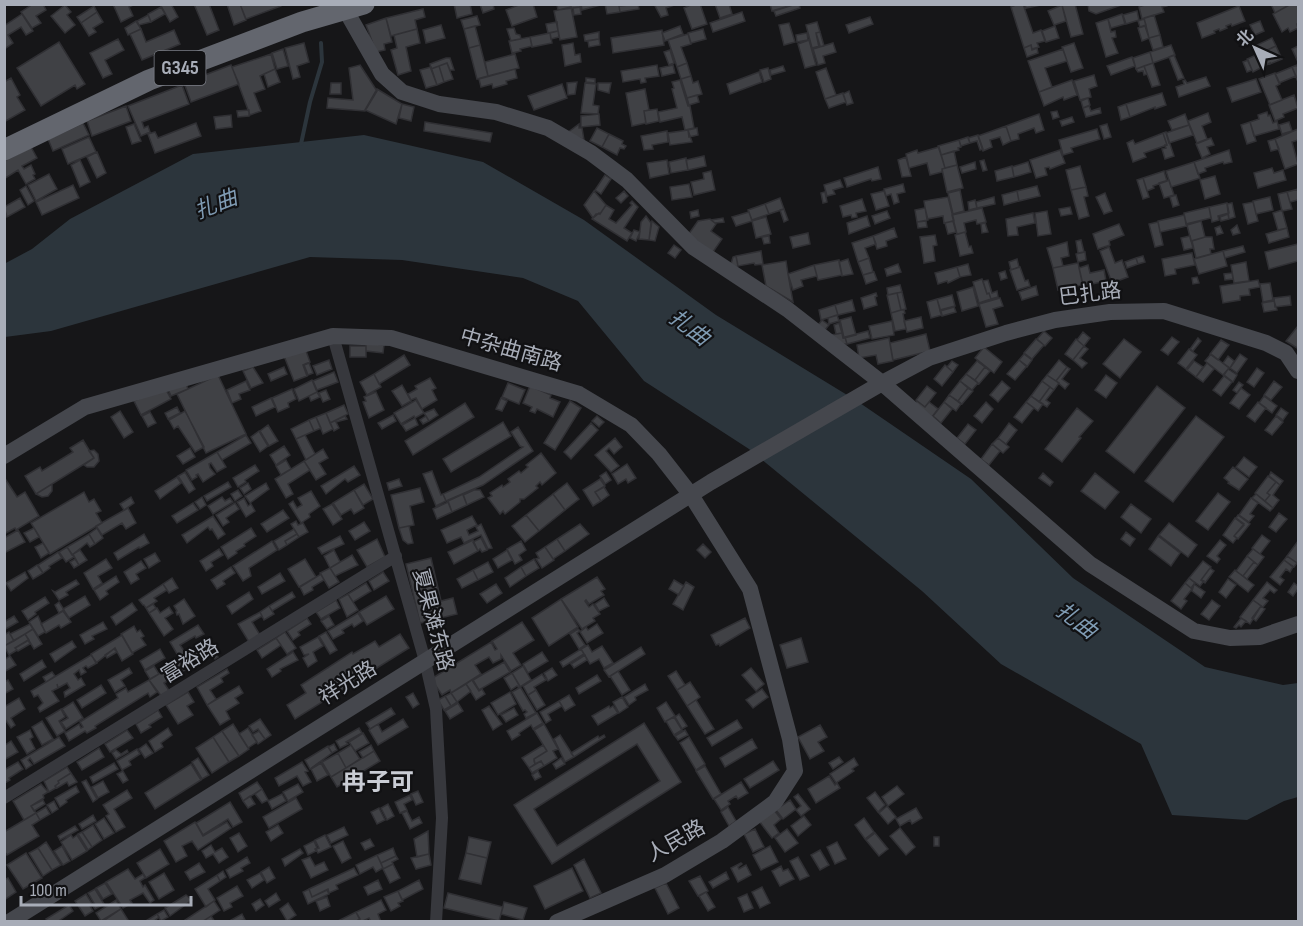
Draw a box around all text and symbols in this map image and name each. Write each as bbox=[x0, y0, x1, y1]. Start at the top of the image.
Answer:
north arrow bbox=[1225, 18, 1285, 78]
text: 北 bbox=[1233, 26, 1258, 51]
road number: G345 bbox=[154, 51, 206, 85]
water label: 扎曲 bbox=[191, 184, 243, 225]
street label: 巴扎路 bbox=[1057, 278, 1123, 310]
water label: 扎曲 bbox=[663, 304, 716, 353]
street label: 中杂曲南路 bbox=[457, 324, 565, 376]
street label: 夏果滩东路 bbox=[407, 566, 459, 674]
water label: 扎曲 bbox=[1050, 597, 1103, 646]
street label: 富裕路 bbox=[157, 634, 223, 688]
street label: 祥光路 bbox=[315, 656, 381, 710]
district label: 冉子可 bbox=[342, 768, 414, 797]
street label: 人民路 bbox=[642, 815, 710, 867]
scale bar bbox=[21, 869, 190, 907]
text: 100 m bbox=[30, 880, 67, 901]

